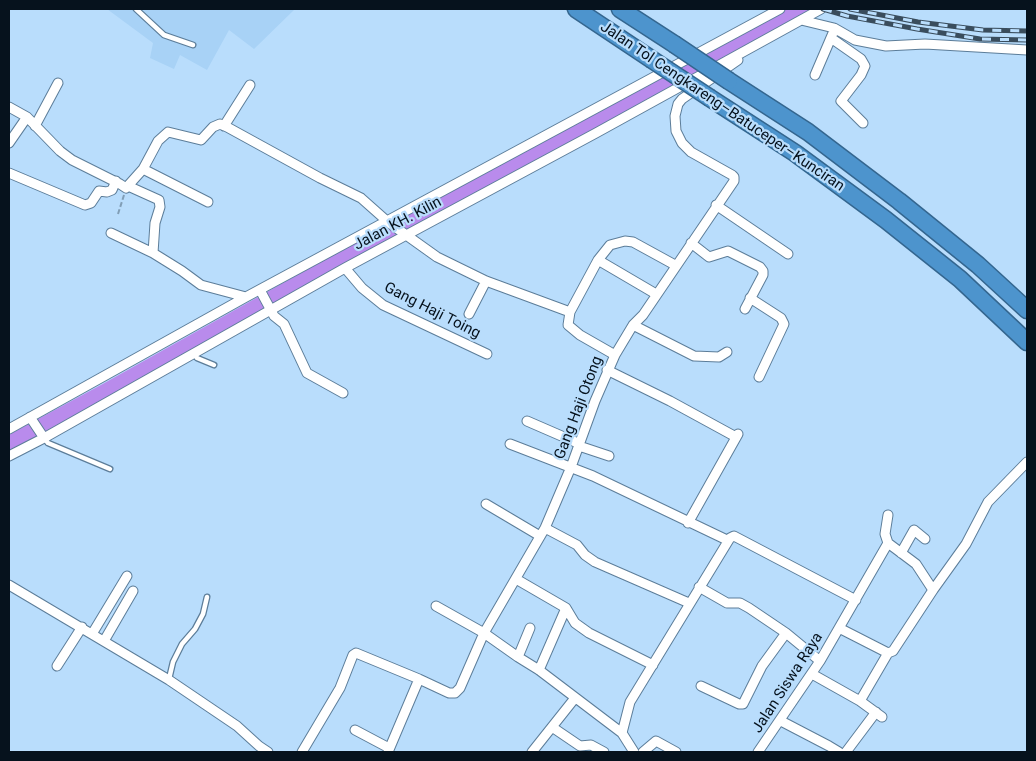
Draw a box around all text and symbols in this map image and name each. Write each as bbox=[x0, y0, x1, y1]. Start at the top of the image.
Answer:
street label: Jalan Tol Cengkareng–Batuceper–Kunciran bbox=[597, 18, 847, 196]
street label: Jalan KH. Kilin bbox=[351, 193, 445, 255]
street label: Gang Haji Toing bbox=[381, 279, 483, 343]
street label: Gang Haji Otong bbox=[551, 354, 607, 462]
street label: Jalan Siswa Raya bbox=[749, 629, 827, 737]

